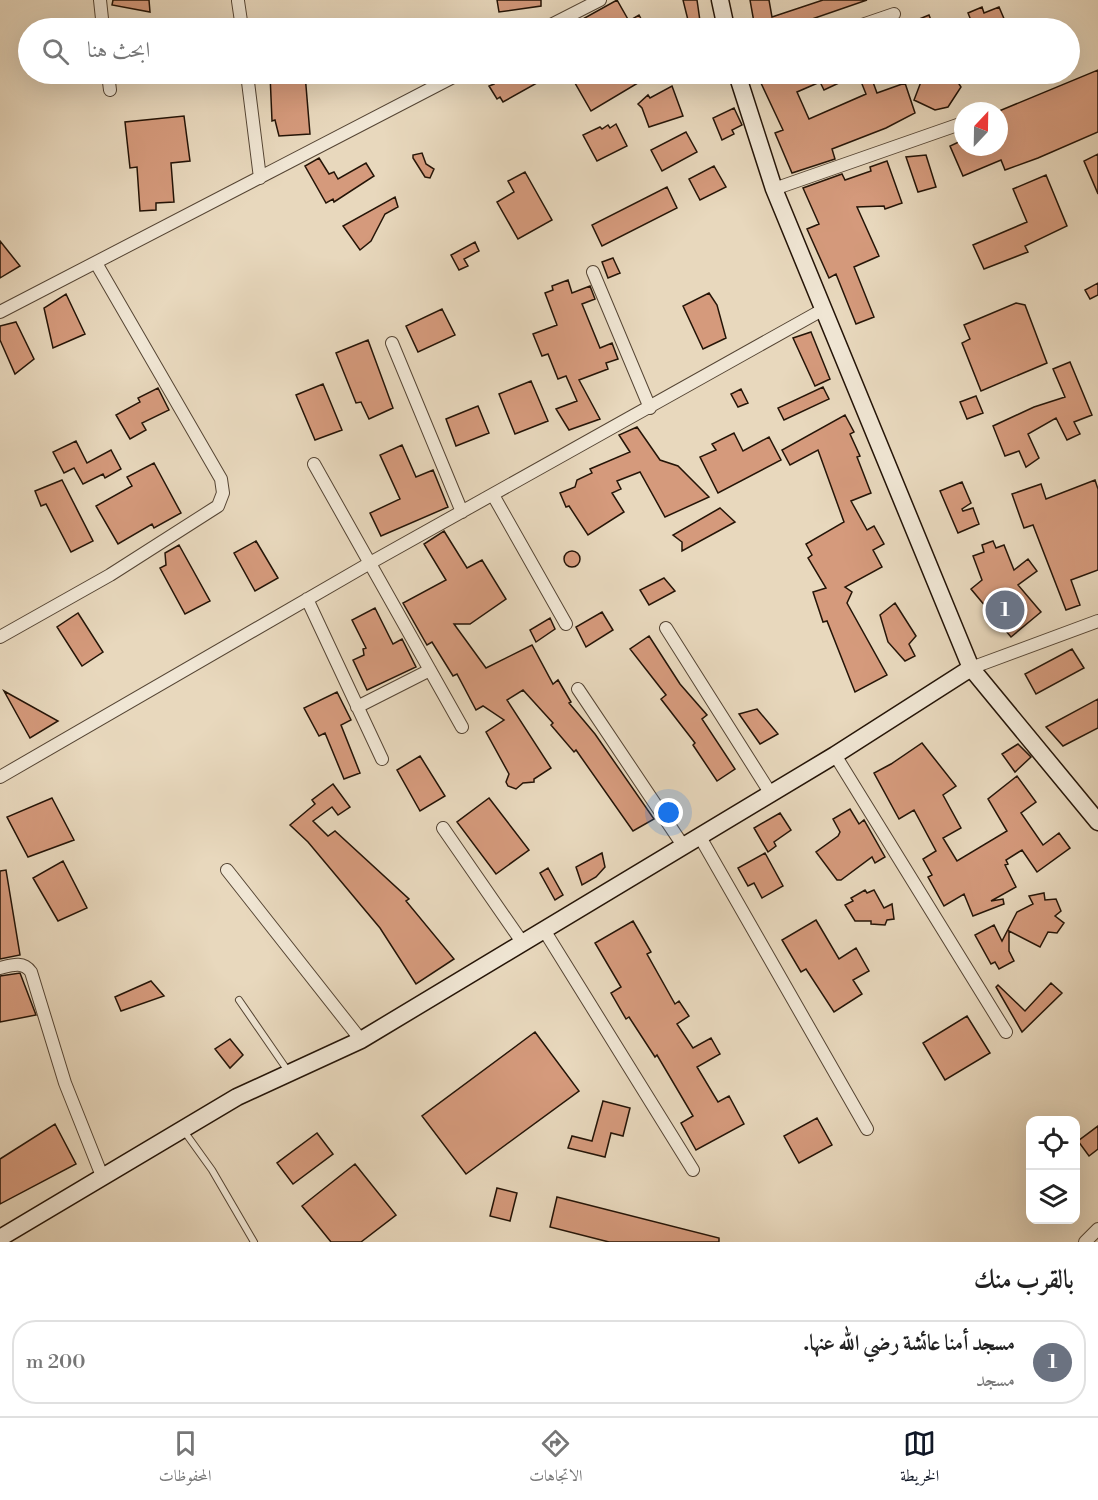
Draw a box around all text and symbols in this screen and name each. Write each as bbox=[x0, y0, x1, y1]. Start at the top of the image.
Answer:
search box bbox=[18, 18, 1080, 84]
icon: search bbox=[39, 35, 72, 68]
text: ابحث هنا bbox=[87, 37, 150, 64]
north arrow bbox=[954, 102, 1008, 156]
pin: 1 bbox=[986, 588, 1024, 632]
your location bbox=[654, 798, 683, 827]
map controls bbox=[1026, 1116, 1080, 1224]
button: locate bbox=[1026, 1116, 1080, 1170]
button: layers bbox=[1026, 1170, 1080, 1224]
text: بالقرب منك bbox=[974, 1264, 1074, 1296]
text: مسجد أمنا عائشة رضي الله عنها. bbox=[803, 1330, 1015, 1357]
text: 200 m bbox=[26, 1350, 86, 1375]
text: 1 bbox=[1048, 1350, 1057, 1375]
text: مسجد bbox=[976, 1368, 1015, 1393]
tab: المحفوظات bbox=[159, 1427, 212, 1491]
tab: الاتجاهات bbox=[529, 1427, 583, 1491]
tab: الخريطة bbox=[900, 1427, 939, 1491]

